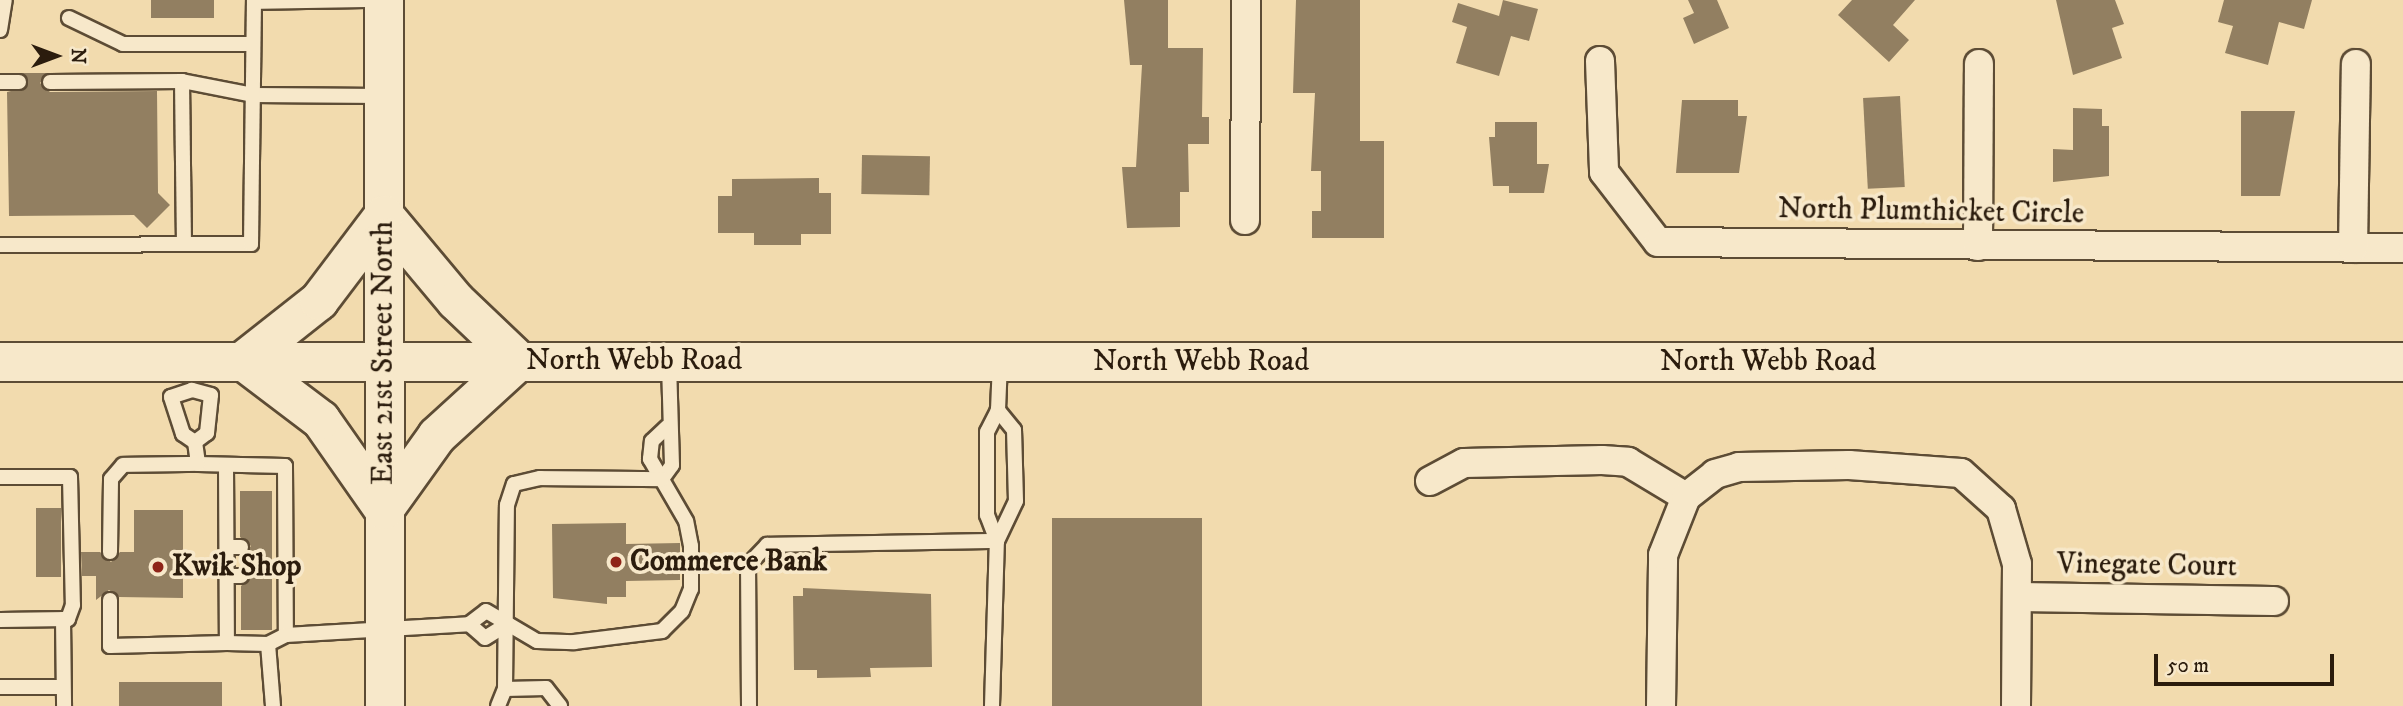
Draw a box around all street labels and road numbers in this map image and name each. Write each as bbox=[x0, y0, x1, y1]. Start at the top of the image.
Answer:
street label: North Plumthicket Circle bbox=[1778, 191, 2084, 233]
street label: East 21st Street North bbox=[366, 221, 402, 485]
street label: North Webb Road bbox=[526, 343, 742, 379]
street label: North Webb Road bbox=[1093, 344, 1309, 380]
street label: North Webb Road bbox=[1660, 344, 1876, 380]
street label: Vinegate Court bbox=[2057, 546, 2237, 586]

